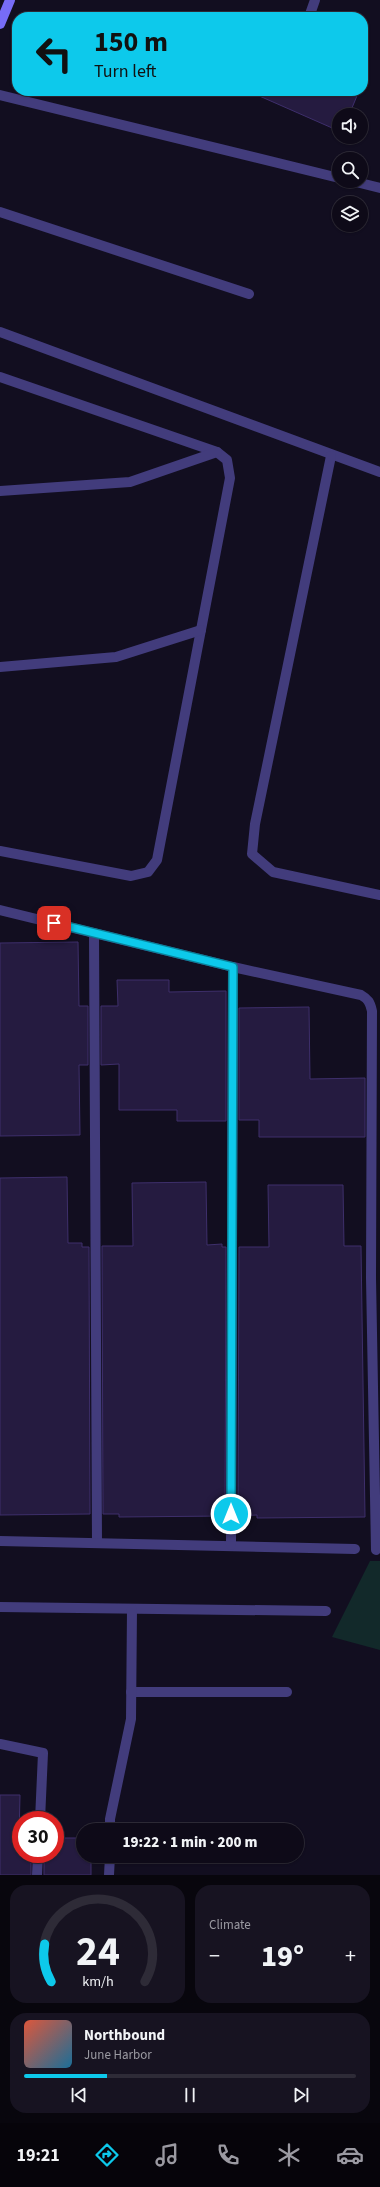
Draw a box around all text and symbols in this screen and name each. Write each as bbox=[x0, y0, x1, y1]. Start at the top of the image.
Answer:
text: 150 m bbox=[94, 22, 168, 62]
icon: left bbox=[28, 28, 80, 80]
text: Turn left bbox=[94, 59, 156, 84]
map controls bbox=[332, 108, 368, 232]
button: sound bbox=[332, 108, 368, 144]
button: search bbox=[332, 152, 368, 188]
button: layers bbox=[332, 196, 368, 232]
pin bbox=[37, 906, 71, 940]
icon: arrive bbox=[43, 912, 65, 934]
position arrow bbox=[210, 1493, 252, 1535]
speed limit sign: 30 bbox=[12, 1811, 64, 1863]
text: 19:22 · 1 min · 200 m bbox=[123, 1832, 257, 1853]
text: Climate bbox=[209, 1916, 251, 1934]
text: 24 bbox=[76, 1922, 119, 1982]
text: 19° bbox=[261, 1935, 304, 1978]
text: − bbox=[209, 1940, 220, 1972]
text: + bbox=[345, 1940, 356, 1972]
text: km/h bbox=[82, 1971, 113, 1992]
text: Northbound bbox=[84, 2025, 165, 2046]
text: June Harbor bbox=[84, 2046, 152, 2064]
icon: previous bbox=[68, 2084, 90, 2106]
icon: pause bbox=[179, 2084, 201, 2106]
icon: next bbox=[290, 2084, 312, 2106]
icon: directions bbox=[93, 2141, 121, 2169]
icon: music bbox=[153, 2141, 181, 2169]
icon: phone bbox=[214, 2141, 242, 2169]
icon: climate bbox=[275, 2141, 303, 2169]
icon: car bbox=[336, 2141, 364, 2169]
text: 19:21 bbox=[16, 2143, 60, 2168]

